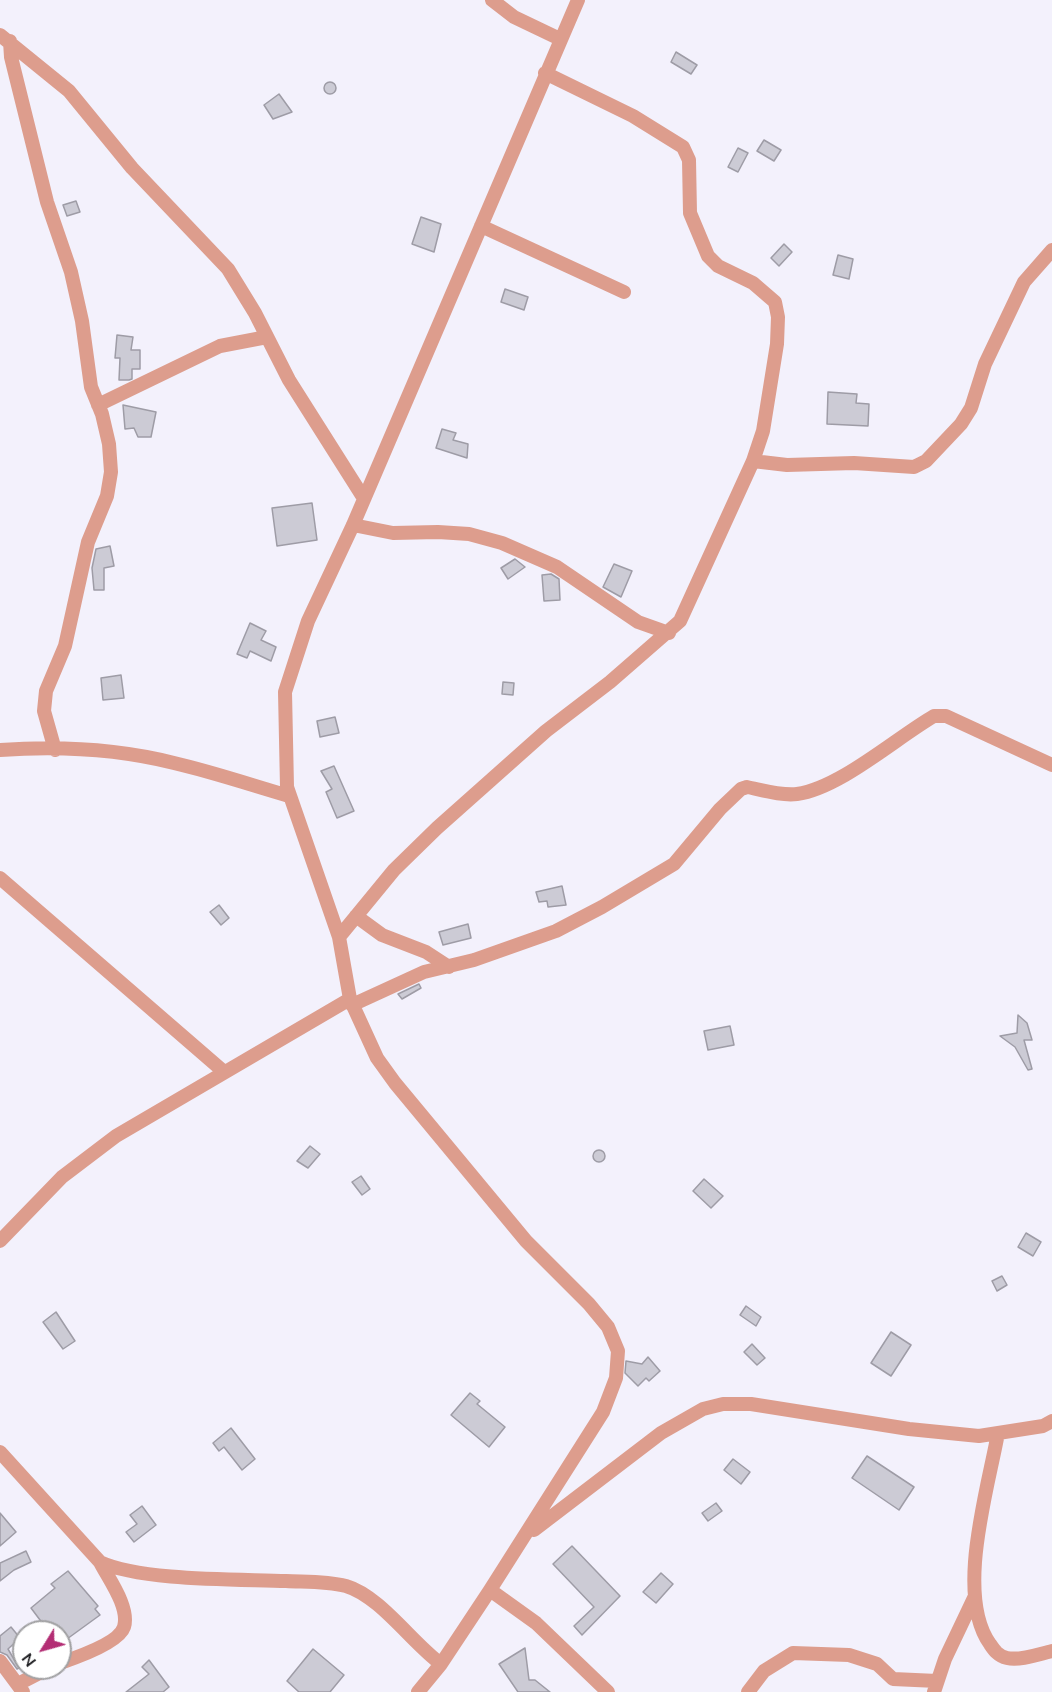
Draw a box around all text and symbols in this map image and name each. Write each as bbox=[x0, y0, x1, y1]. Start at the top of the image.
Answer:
north arrow bbox=[12, 1620, 72, 1680]
text: N bbox=[17, 1648, 42, 1671]

